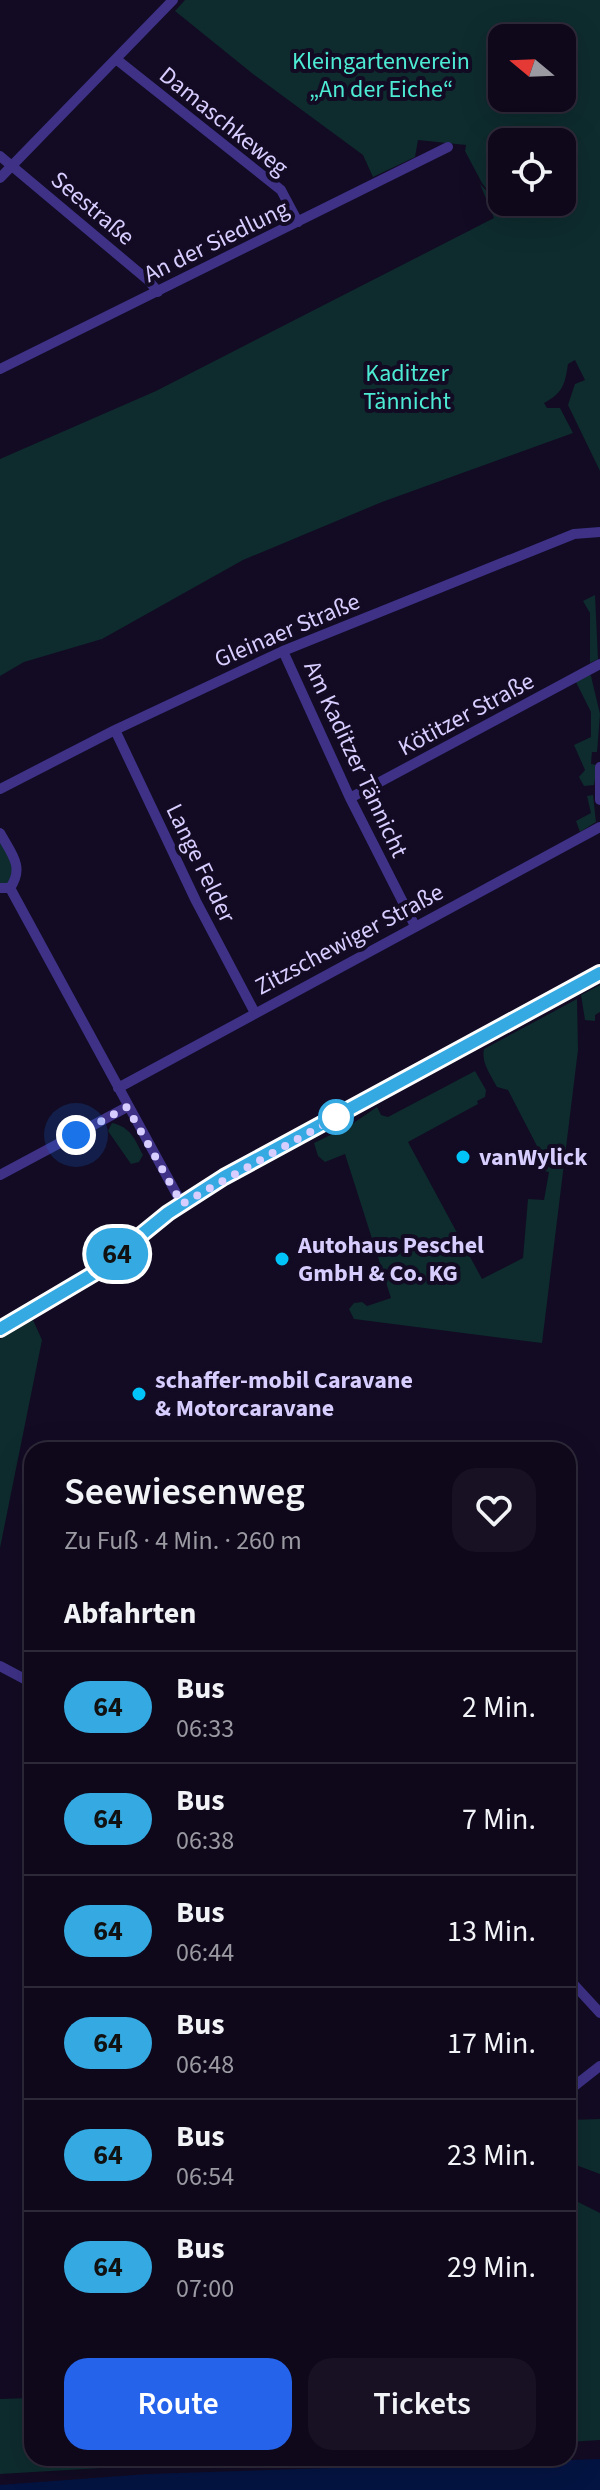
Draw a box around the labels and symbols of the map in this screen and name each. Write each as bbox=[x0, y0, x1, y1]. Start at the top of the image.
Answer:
north arrow bbox=[488, 24, 576, 112]
park label: Kleingartenverein „An der Eiche“ bbox=[292, 44, 470, 107]
street label: Damaschkeweg bbox=[152, 58, 296, 184]
street label: Seestraße bbox=[43, 163, 142, 254]
street label: An der Siedlung bbox=[138, 191, 295, 292]
park label: Kaditzer Tännicht bbox=[363, 356, 451, 419]
street label: Gleinaer Straße bbox=[209, 584, 365, 677]
street label: Am Kaditzer Tännicht bbox=[295, 655, 417, 863]
street label: Kötitzer Straße bbox=[392, 664, 540, 765]
street label: Lange Felder bbox=[157, 798, 245, 929]
street label: Zitzschewiger Straße bbox=[249, 875, 450, 1004]
unlabelled marker bbox=[319, 1100, 353, 1134]
your location bbox=[56, 1115, 96, 1155]
place label: vanWylick bbox=[479, 1140, 588, 1175]
marker: vanWylick bbox=[454, 1148, 472, 1166]
line badge: 64 bbox=[81, 1228, 153, 1280]
place label: Autohaus Peschel GmbH & Co. KG bbox=[297, 1228, 484, 1291]
marker: Autohaus Peschel GmbH & Co. KG bbox=[273, 1250, 291, 1268]
place label: schaffer-mobil Caravane & Motorcaravane bbox=[155, 1363, 413, 1426]
marker: schaffer-mobil Caravane & Motorcaravane bbox=[130, 1385, 148, 1403]

